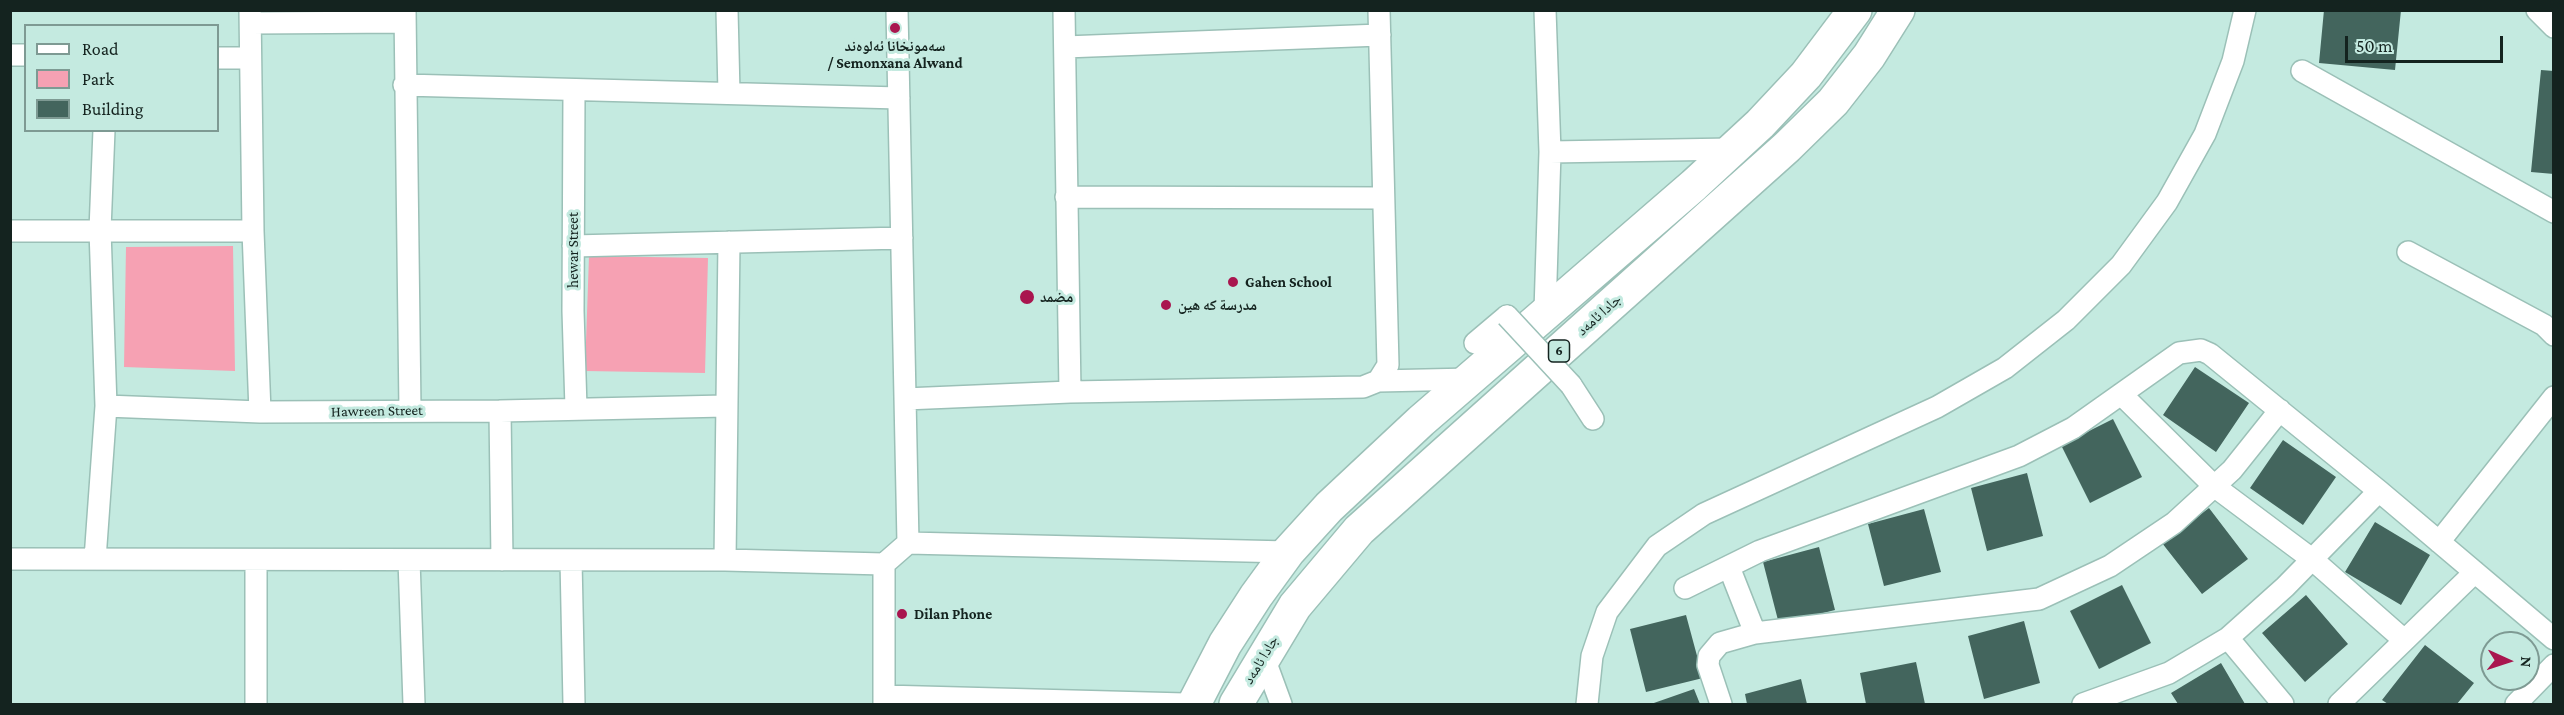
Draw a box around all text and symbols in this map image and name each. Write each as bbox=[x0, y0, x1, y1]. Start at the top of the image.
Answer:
marker: سەمونخانا ئەلوەند / Semonxana Alwand bbox=[888, 21, 902, 35]
legend bbox=[24, 24, 219, 132]
scale bar bbox=[2348, 24, 2506, 62]
text: 50 m bbox=[2356, 36, 2393, 56]
place label: سەمونخانا ئەلوەند / Semonxana Alwand bbox=[827, 37, 963, 72]
text: Road bbox=[82, 39, 119, 59]
text: Park bbox=[82, 69, 114, 89]
text: Building bbox=[82, 99, 143, 119]
street label: hewar Street bbox=[564, 212, 582, 288]
place label: Gahen School bbox=[1245, 273, 1332, 291]
marker: Gahen School bbox=[1226, 275, 1240, 289]
marker: مضمد bbox=[1018, 288, 1036, 306]
place label: مضمد bbox=[1040, 288, 1073, 306]
street label: جادا ئامەد bbox=[1573, 290, 1625, 340]
place label: مدرسة كه هين bbox=[1178, 296, 1257, 314]
marker: مدرسة كه هين bbox=[1159, 298, 1173, 312]
road number: 6 bbox=[1548, 340, 1570, 362]
street label: Hawreen Street bbox=[331, 401, 423, 421]
place label: Dilan Phone bbox=[914, 605, 992, 623]
marker: Dilan Phone bbox=[895, 607, 909, 621]
north arrow bbox=[2480, 631, 2540, 691]
street label: جادا ئامەد bbox=[1239, 632, 1283, 688]
text: N bbox=[2518, 656, 2535, 668]

